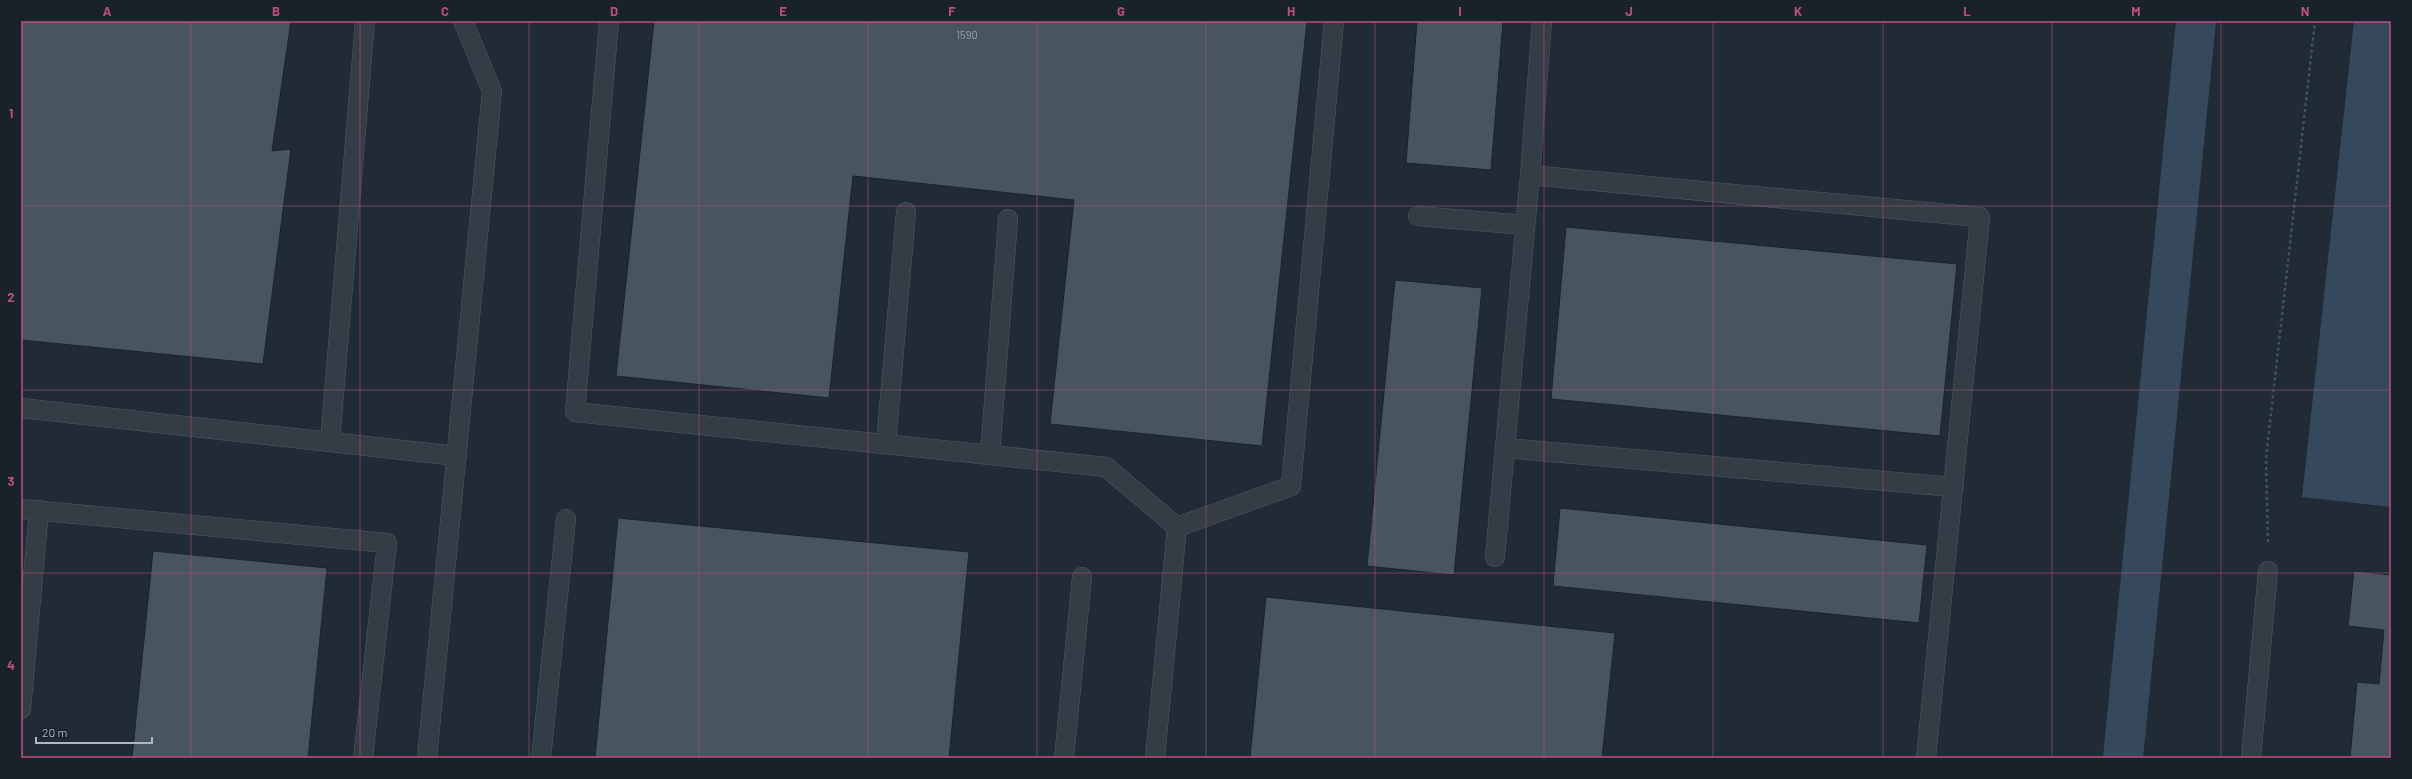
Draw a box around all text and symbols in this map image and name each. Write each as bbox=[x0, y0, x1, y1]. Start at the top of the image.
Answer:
text: A bbox=[103, 3, 112, 19]
text: B bbox=[272, 3, 280, 19]
text: C bbox=[441, 3, 449, 19]
text: D bbox=[610, 3, 618, 19]
text: E bbox=[779, 3, 787, 19]
text: F bbox=[948, 3, 956, 19]
text: G bbox=[1117, 3, 1125, 19]
text: H bbox=[1287, 3, 1295, 19]
text: I bbox=[1458, 3, 1462, 19]
text: J bbox=[1625, 3, 1633, 19]
text: K bbox=[1794, 3, 1802, 19]
text: L bbox=[1963, 3, 1971, 19]
text: M bbox=[2131, 3, 2141, 19]
text: N bbox=[2301, 3, 2309, 19]
house number: 1590 bbox=[956, 28, 978, 41]
text: 1 bbox=[9, 105, 13, 121]
text: 2 bbox=[7, 289, 15, 305]
text: 3 bbox=[7, 473, 15, 489]
text: 4 bbox=[7, 657, 15, 673]
scale bar bbox=[36, 719, 152, 745]
text: 20 m bbox=[42, 725, 68, 739]

